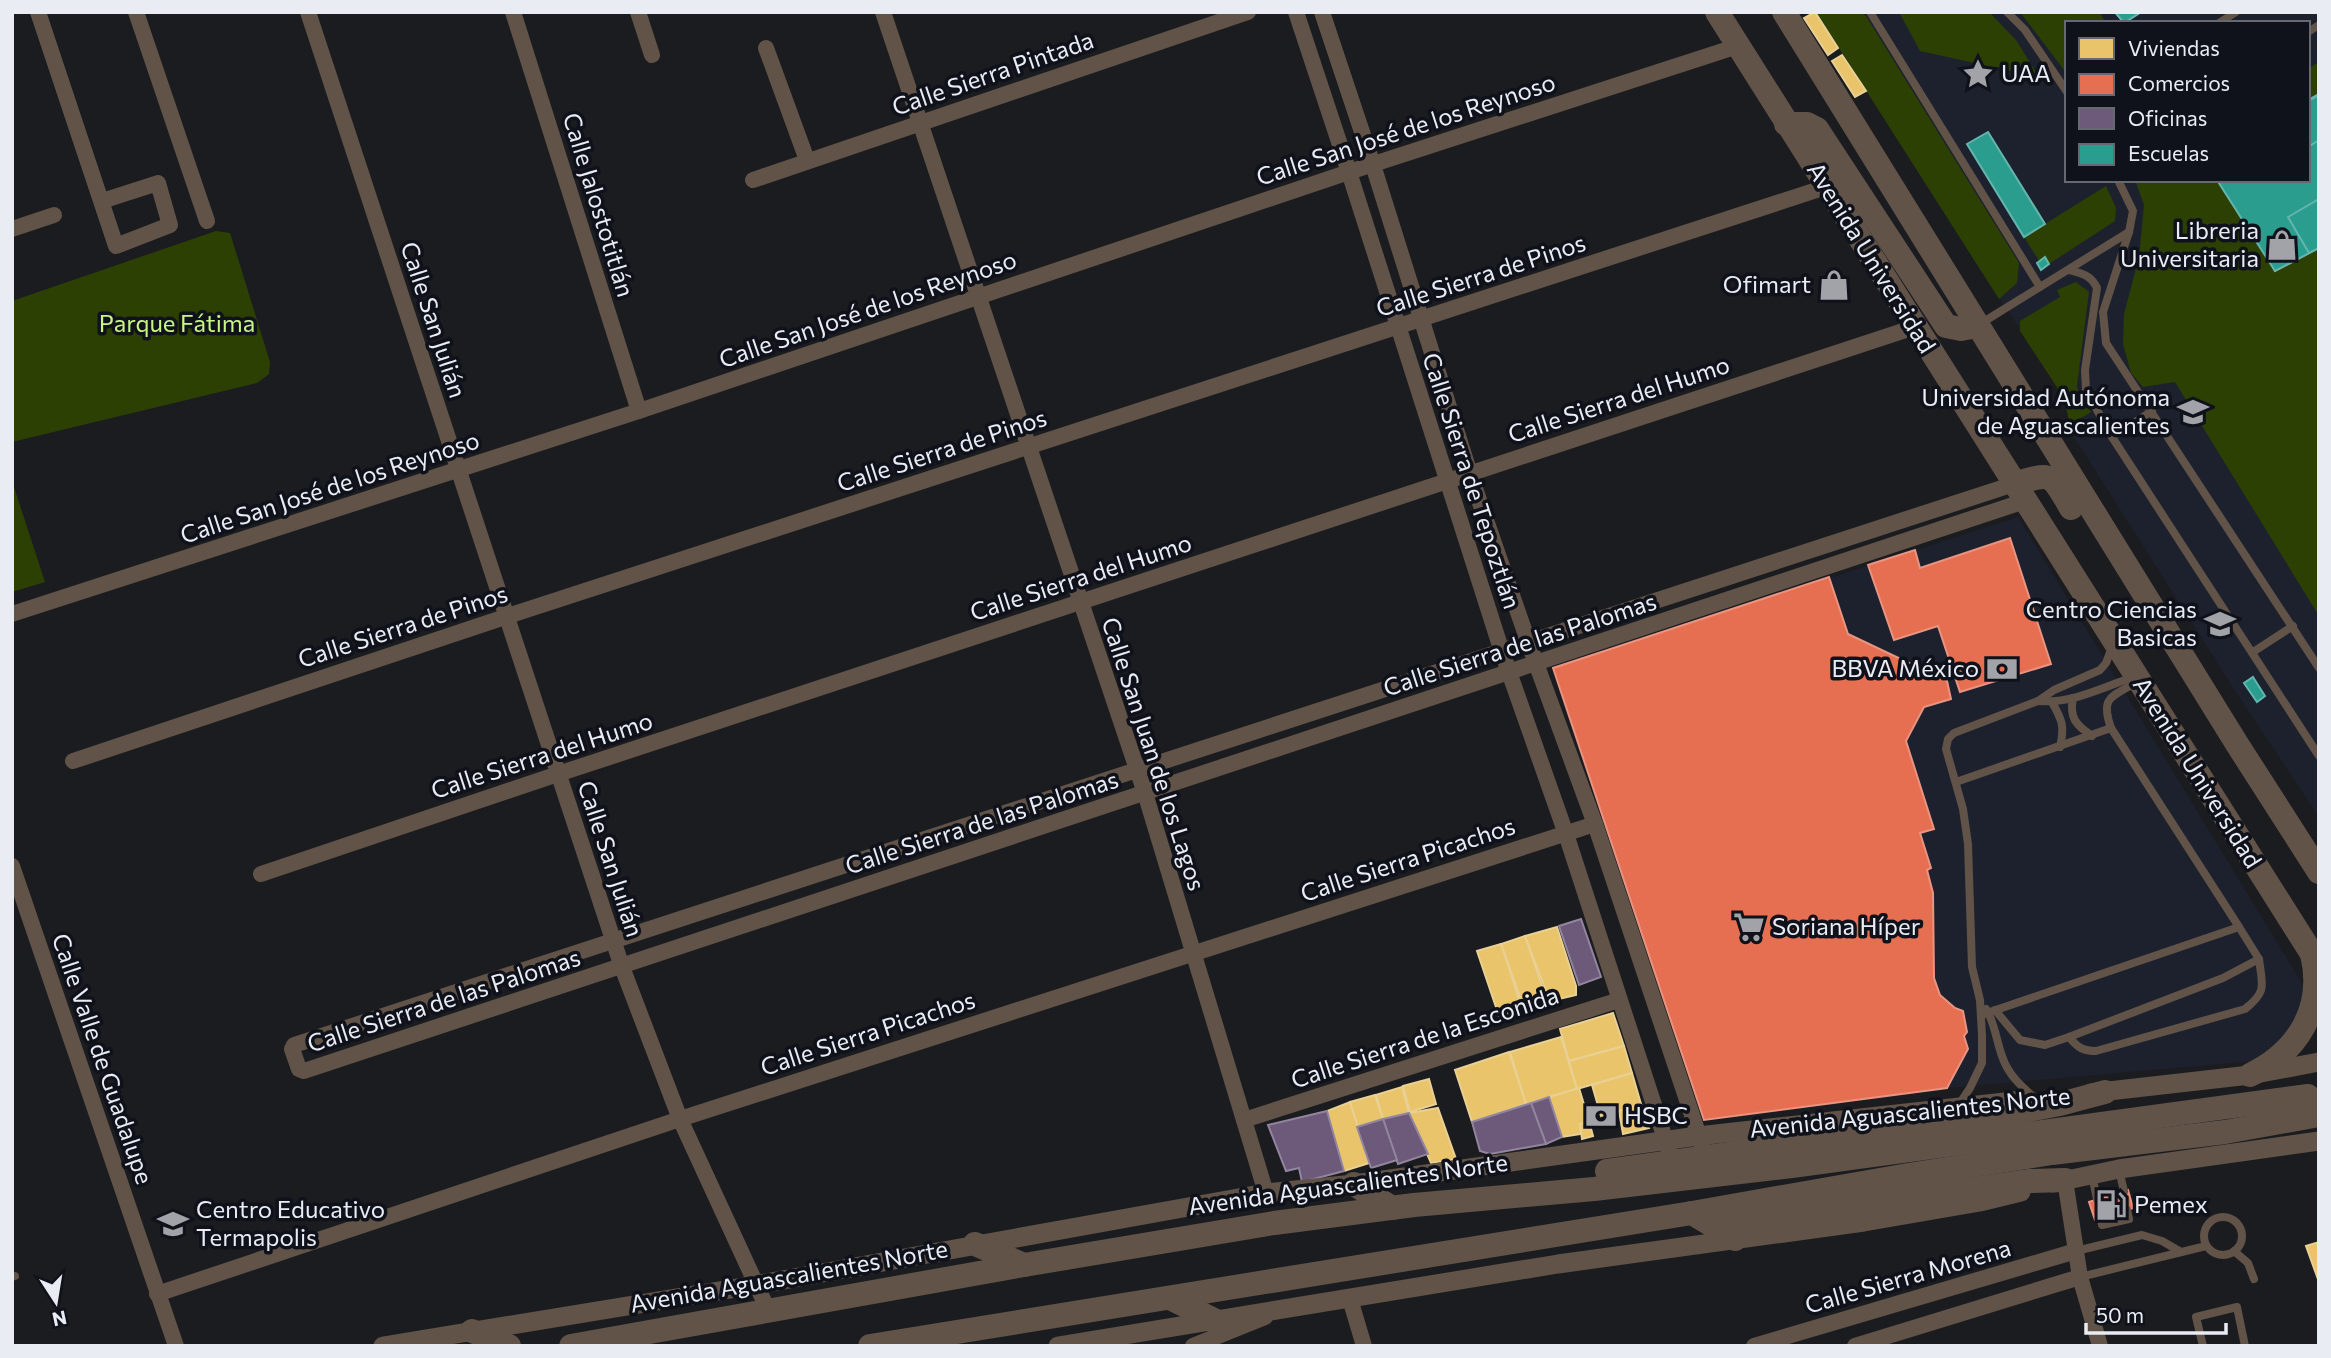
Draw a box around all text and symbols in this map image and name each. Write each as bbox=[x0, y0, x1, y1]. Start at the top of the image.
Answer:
legend bbox=[2065, 21, 2310, 182]
street label: Calle Sierra Pintada bbox=[888, 24, 1097, 121]
text: Viviendas bbox=[2128, 35, 2220, 60]
place icon: UAA bbox=[1961, 57, 1995, 91]
place label: UAA bbox=[2001, 58, 2051, 87]
street label: Calle San José de los Reynoso bbox=[1252, 66, 1559, 191]
text: Comercios bbox=[2128, 70, 2230, 95]
text: Oficinas bbox=[2128, 105, 2207, 130]
street label: Calle Jalostotitlán bbox=[558, 109, 641, 300]
text: Escuelas bbox=[2128, 140, 2209, 165]
street label: Avenida Universidad bbox=[1802, 156, 1943, 358]
place label: Libreria Universitaria bbox=[2120, 215, 2259, 272]
street label: Calle Sierra de Pinos bbox=[1372, 227, 1589, 322]
shop icon: Libreria Universitaria bbox=[2265, 228, 2299, 262]
street label: Calle San Julián bbox=[396, 238, 473, 401]
street label: Calle San José de los Reynoso bbox=[715, 244, 1020, 373]
shop icon: Ofimart bbox=[1817, 268, 1851, 302]
place label: Ofimart bbox=[1723, 269, 1811, 298]
park label: Parque Fátima bbox=[99, 308, 255, 337]
street label: Calle Sierra de Tepoztlán bbox=[1417, 349, 1528, 612]
street label: Calle Sierra del Humo bbox=[1504, 349, 1733, 448]
place label: Universidad Autónoma de Aguascalientes bbox=[1922, 382, 2170, 439]
school or university icon: Universidad Autónoma de Aguascalientes bbox=[2176, 395, 2210, 429]
street label: Calle Sierra de Pinos bbox=[833, 402, 1050, 497]
street label: Calle San José de los Reynoso bbox=[176, 424, 483, 549]
street label: Calle Sierra del Humo bbox=[966, 527, 1195, 626]
street label: Calle Sierra de Pinos bbox=[294, 578, 511, 673]
street label: Calle Sierra de las Palomas bbox=[1379, 586, 1660, 701]
place label: Centro Ciencias Basicas bbox=[2026, 594, 2197, 651]
school or university icon: Centro Ciencias Basicas bbox=[2203, 607, 2237, 641]
street label: Calle San Juan de los Lagos bbox=[1097, 613, 1212, 894]
bank icon: BBVA México bbox=[1985, 652, 2019, 686]
place label: BBVA México bbox=[1831, 653, 1979, 682]
street label: Avenida Universidad bbox=[2128, 671, 2269, 873]
street label: Calle Sierra del Humo bbox=[427, 705, 656, 804]
street label: Calle Sierra de las Palomas bbox=[841, 764, 1122, 879]
street label: Calle San Julián bbox=[573, 777, 650, 940]
street label: Calle Sierra Picachos bbox=[1297, 810, 1518, 907]
supermarket icon: Soriana Híper bbox=[1732, 910, 1766, 944]
place label: Soriana Híper bbox=[1772, 911, 1921, 940]
street label: Calle Valle de Guadalupe bbox=[47, 929, 160, 1188]
street label: Calle Sierra de las Palomas bbox=[303, 942, 584, 1057]
street label: Calle Sierra de la Esconida bbox=[1287, 980, 1562, 1094]
street label: Calle Sierra Picachos bbox=[757, 984, 978, 1081]
street label: Avenida Aguascalientes Norte bbox=[1748, 1080, 2072, 1143]
bank icon: HSBC bbox=[1584, 1099, 1618, 1133]
place label: HSBC bbox=[1624, 1100, 1688, 1129]
street label: Avenida Aguascalientes Norte bbox=[1186, 1147, 1509, 1220]
fuel station icon: Pemex bbox=[2094, 1188, 2128, 1222]
place label: Pemex bbox=[2134, 1189, 2208, 1218]
place label: Centro Educativo Termapolis bbox=[196, 1194, 385, 1251]
school or university icon: Centro Educativo Termapolis bbox=[156, 1207, 190, 1241]
street label: Calle Sierra Morena bbox=[1801, 1232, 2014, 1319]
street label: Avenida Aguascalientes Norte bbox=[628, 1233, 950, 1318]
north arrow bbox=[21, 1267, 91, 1337]
scale bar bbox=[2086, 1292, 2226, 1336]
text: 50 m bbox=[2096, 1302, 2144, 1327]
text: N bbox=[50, 1306, 69, 1332]

